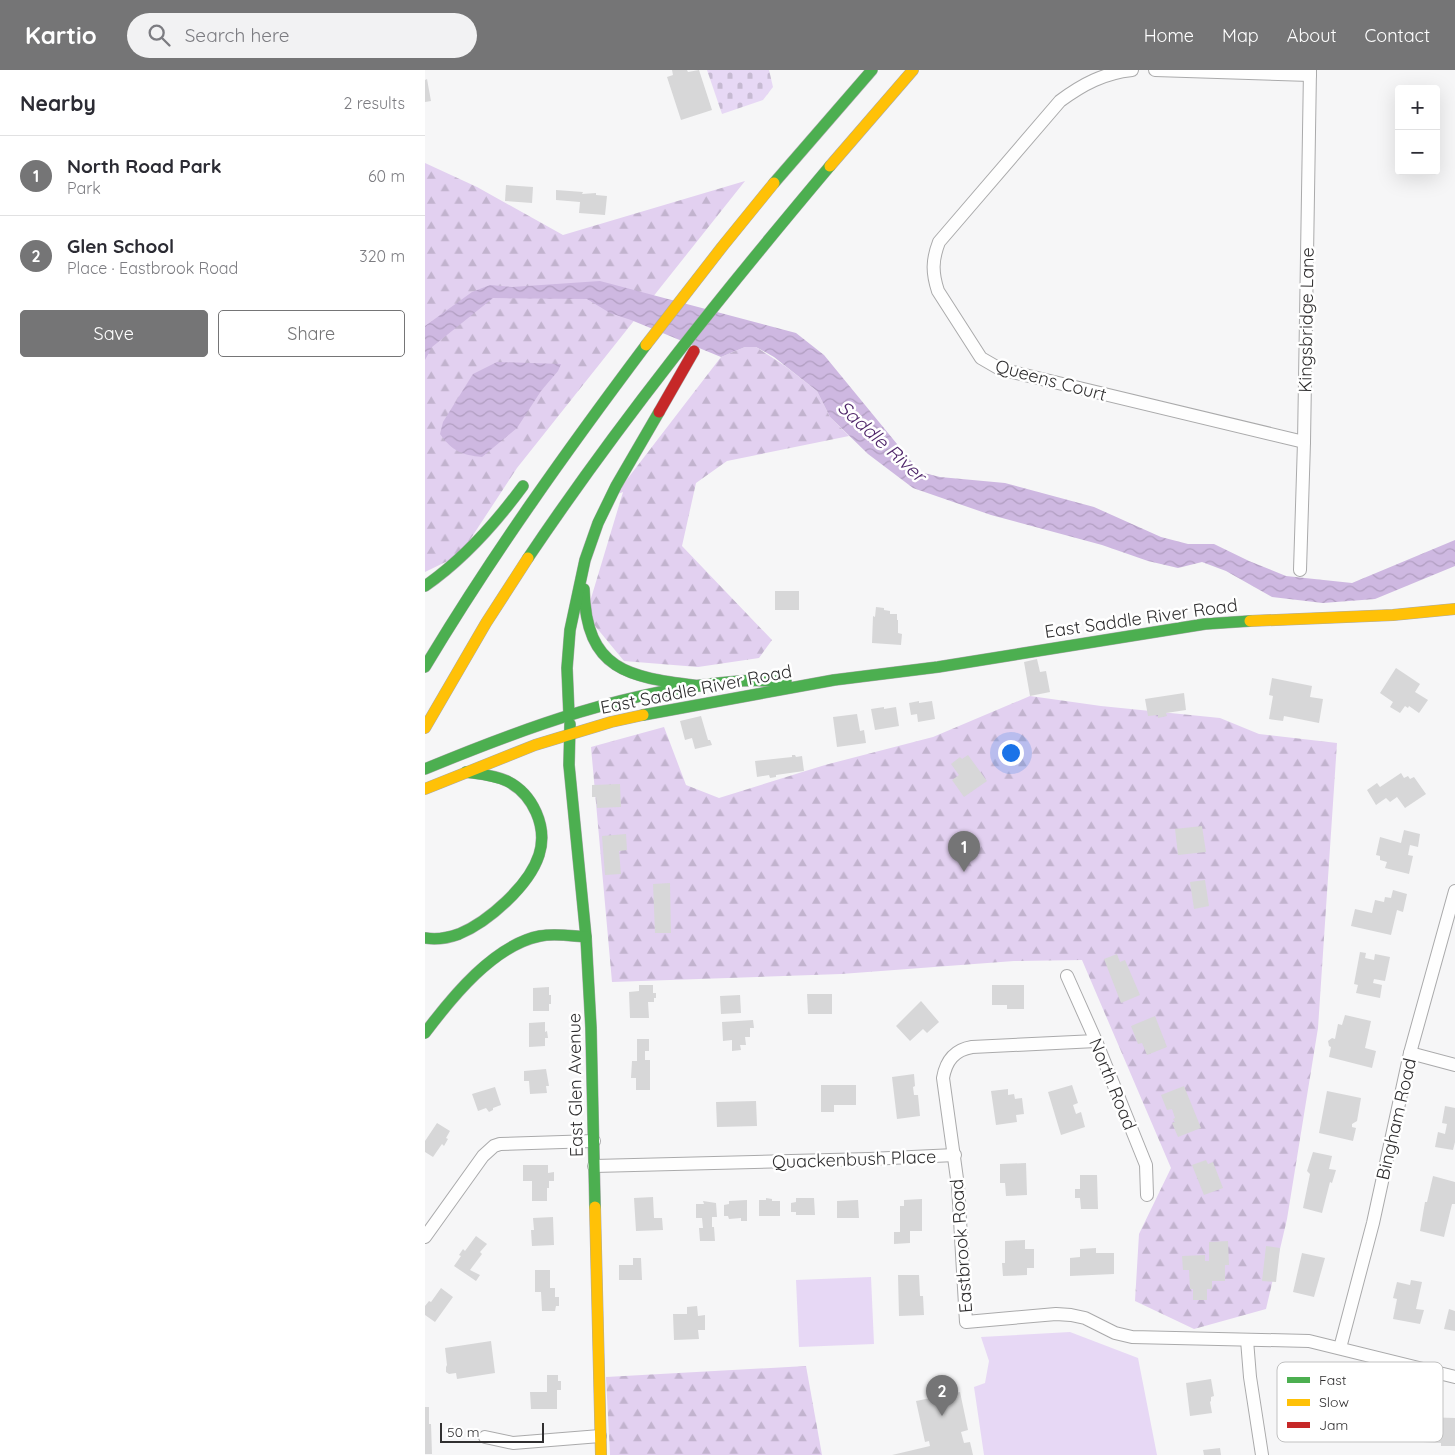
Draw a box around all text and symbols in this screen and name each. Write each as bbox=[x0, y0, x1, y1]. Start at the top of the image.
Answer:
search box bbox=[127, 13, 477, 58]
text: Kartio bbox=[25, 20, 97, 50]
icon: search bbox=[145, 21, 173, 49]
text: Search here bbox=[185, 23, 290, 47]
text: Home bbox=[1144, 24, 1194, 47]
text: Map bbox=[1222, 24, 1259, 47]
text: About bbox=[1287, 24, 1337, 47]
text: Contact bbox=[1365, 24, 1430, 47]
map controls bbox=[1395, 85, 1440, 175]
button: + bbox=[1395, 85, 1440, 130]
text: Nearby bbox=[20, 90, 96, 116]
text: 2 results bbox=[343, 93, 405, 113]
button: − bbox=[1395, 130, 1440, 175]
text: North Road Park bbox=[67, 154, 222, 178]
text: 1 bbox=[33, 166, 39, 186]
text: 60 m bbox=[368, 166, 405, 186]
text: Park bbox=[67, 178, 101, 198]
text: Glen School bbox=[67, 234, 174, 258]
text: 2 bbox=[31, 246, 41, 266]
text: 320 m bbox=[359, 246, 405, 266]
street label: Kingsbridge Lane bbox=[1293, 247, 1319, 393]
text: Place · Eastbrook Road bbox=[67, 258, 238, 278]
button: Save bbox=[20, 310, 208, 357]
button: Share bbox=[218, 310, 405, 357]
street label: Queens Court bbox=[993, 354, 1109, 406]
water label: Saddle River bbox=[833, 395, 933, 489]
street label: East Saddle River Road bbox=[1043, 593, 1239, 643]
street label: East Saddle River Road bbox=[598, 659, 794, 719]
your location bbox=[998, 740, 1024, 766]
pin: 1 bbox=[948, 831, 980, 872]
street label: East Glen Avenue bbox=[562, 1013, 588, 1157]
street label: North Road bbox=[1084, 1035, 1142, 1133]
street label: Bingham Road bbox=[1371, 1056, 1421, 1182]
street label: Quackenbush Place bbox=[772, 1145, 936, 1173]
street label: Eastbrook Road bbox=[945, 1178, 977, 1314]
legend bbox=[1277, 1362, 1443, 1442]
text: Fast bbox=[1319, 1371, 1347, 1389]
pin: 2 bbox=[926, 1375, 958, 1416]
text: Slow bbox=[1319, 1393, 1349, 1411]
text: Jam bbox=[1319, 1416, 1348, 1434]
scale bar bbox=[440, 1420, 544, 1443]
text: 50 m bbox=[447, 1423, 480, 1441]

